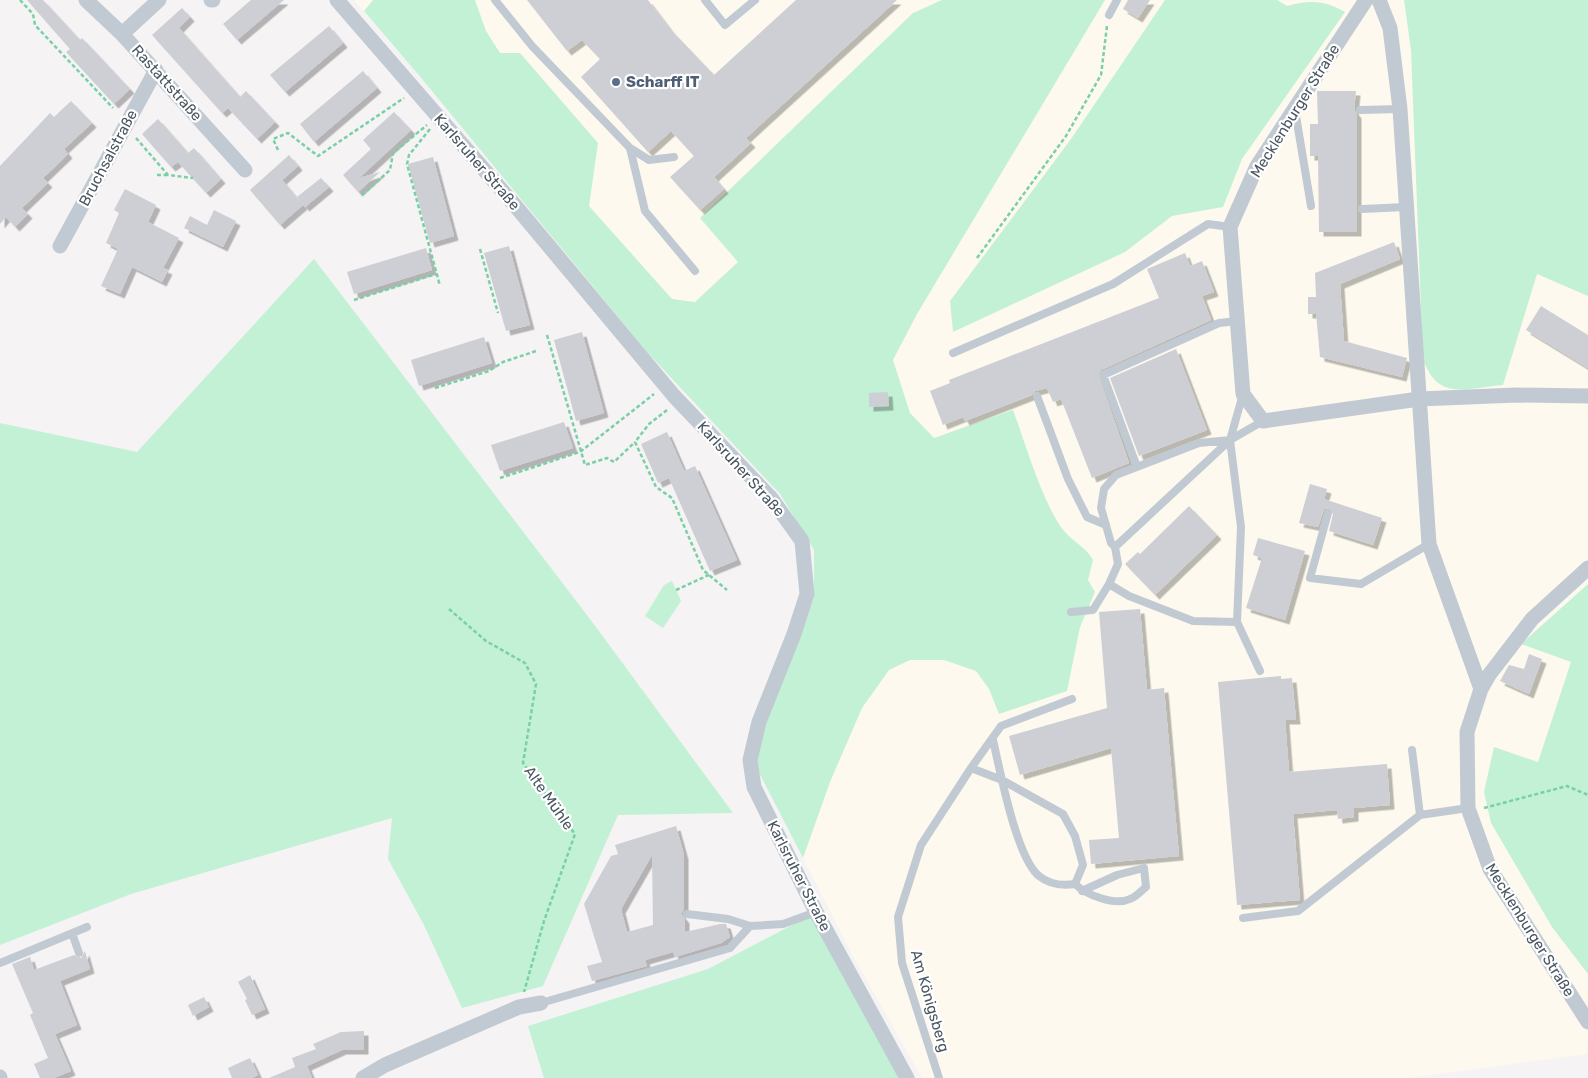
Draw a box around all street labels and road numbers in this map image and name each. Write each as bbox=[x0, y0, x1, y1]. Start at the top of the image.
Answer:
street label: Rastattstraße bbox=[128, 41, 206, 125]
street label: Mecklenburger Straße bbox=[1247, 41, 1343, 181]
street label: Bruchsalstraße bbox=[75, 107, 141, 209]
street label: Karlsruher Straße bbox=[430, 110, 524, 214]
street label: Karlsruher Straße bbox=[694, 418, 788, 520]
street label: Alte Mühle bbox=[520, 763, 578, 833]
street label: Karlsruher Straße bbox=[763, 818, 835, 934]
street label: Mecklenburger Straße bbox=[1482, 860, 1578, 1000]
street label: Am Königsberg bbox=[907, 948, 953, 1054]

